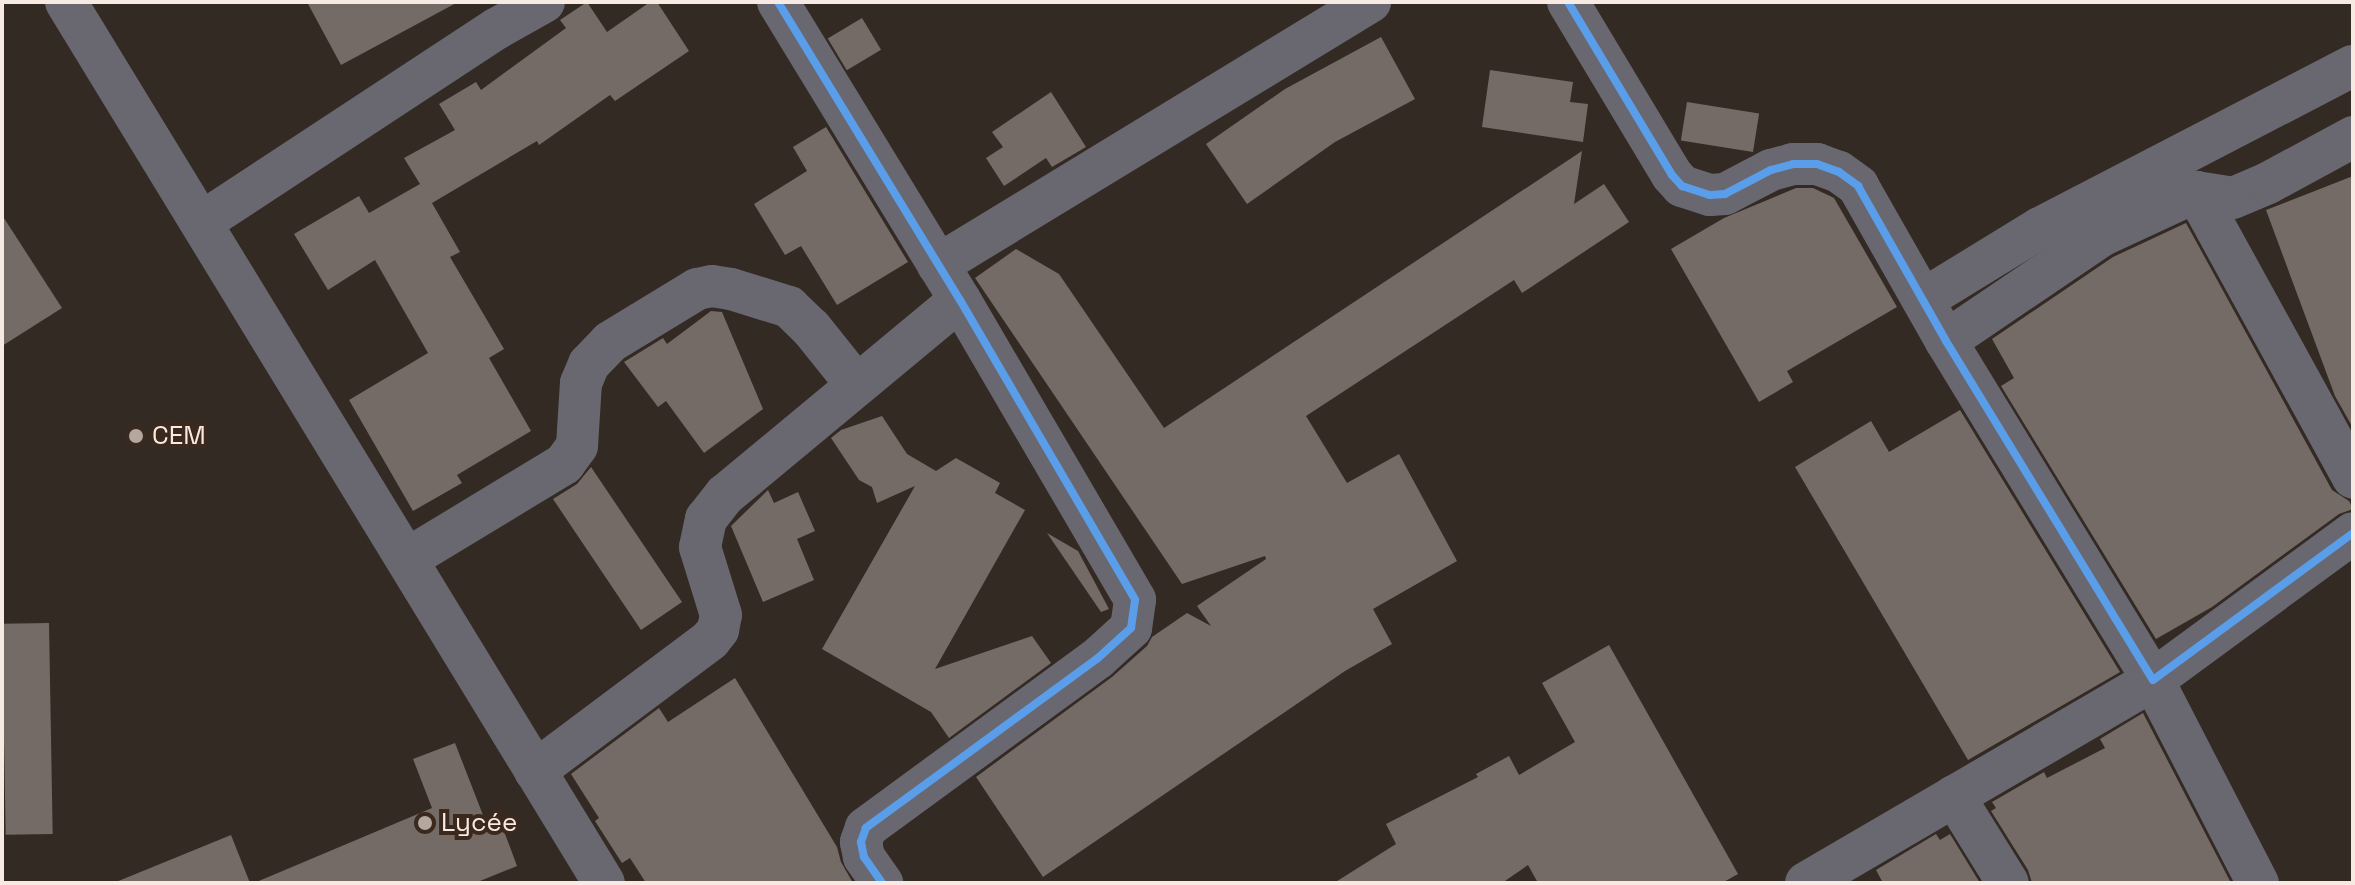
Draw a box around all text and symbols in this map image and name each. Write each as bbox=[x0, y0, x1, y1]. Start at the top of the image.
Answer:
place label: CEM bbox=[152, 420, 206, 452]
marker: CEM bbox=[127, 427, 145, 445]
place label: Lycée bbox=[441, 807, 517, 839]
marker: Lycée bbox=[416, 814, 434, 832]

